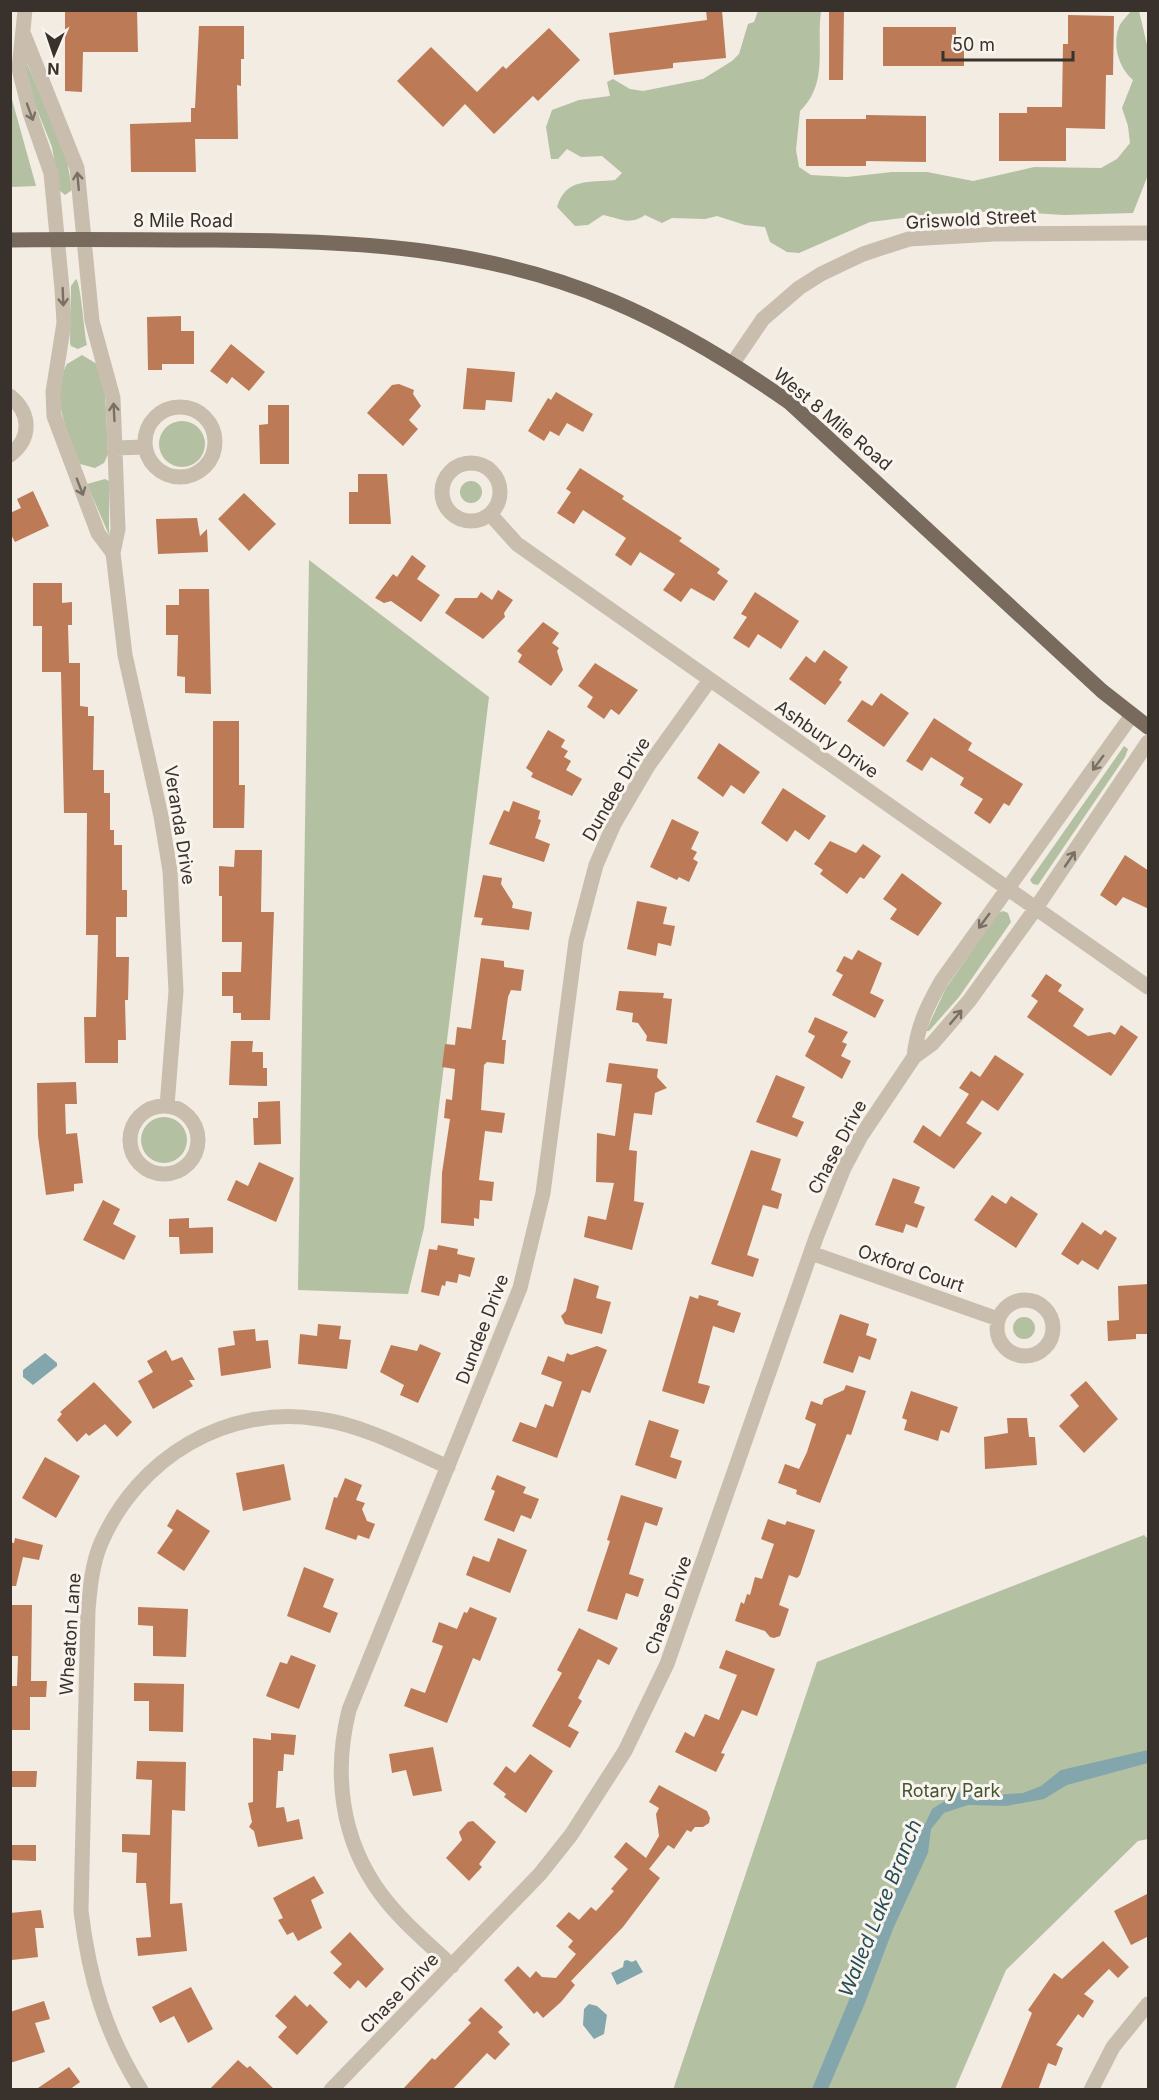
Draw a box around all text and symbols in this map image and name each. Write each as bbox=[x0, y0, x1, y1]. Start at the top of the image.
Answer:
north arrow bbox=[24, 24, 84, 84]
scale bar bbox=[943, 24, 1074, 62]
text: 50 m bbox=[952, 34, 995, 55]
text: N bbox=[47, 59, 60, 79]
one-way arrow bbox=[26, 103, 37, 121]
one-way arrow bbox=[72, 172, 83, 192]
street label: Griswold Street bbox=[905, 205, 1037, 233]
street label: 8 Mile Road bbox=[133, 210, 233, 231]
one-way arrow bbox=[57, 287, 68, 307]
street label: West 8 Mile Road bbox=[770, 363, 896, 475]
one-way arrow bbox=[108, 402, 119, 422]
one-way arrow bbox=[75, 477, 86, 496]
street label: Ashbury Drive bbox=[771, 696, 883, 782]
street label: Dundee Drive bbox=[578, 734, 654, 844]
one-way arrow bbox=[1092, 755, 1104, 771]
street label: Veranda Drive bbox=[160, 764, 200, 886]
one-way arrow bbox=[1064, 851, 1076, 867]
one-way arrow bbox=[978, 913, 990, 929]
one-way arrow bbox=[949, 1010, 963, 1025]
street label: Chase Drive bbox=[803, 1096, 871, 1198]
street label: Oxford Court bbox=[855, 1240, 967, 1296]
street label: Dundee Drive bbox=[451, 1271, 513, 1387]
street label: Chase Drive bbox=[640, 1553, 696, 1657]
street label: Wheaton Lane bbox=[55, 1572, 85, 1696]
park label: Rotary Park bbox=[902, 1780, 1001, 1801]
water label: Walled Lake Branch bbox=[833, 1816, 927, 2000]
street label: Chase Drive bbox=[355, 1948, 443, 2038]

